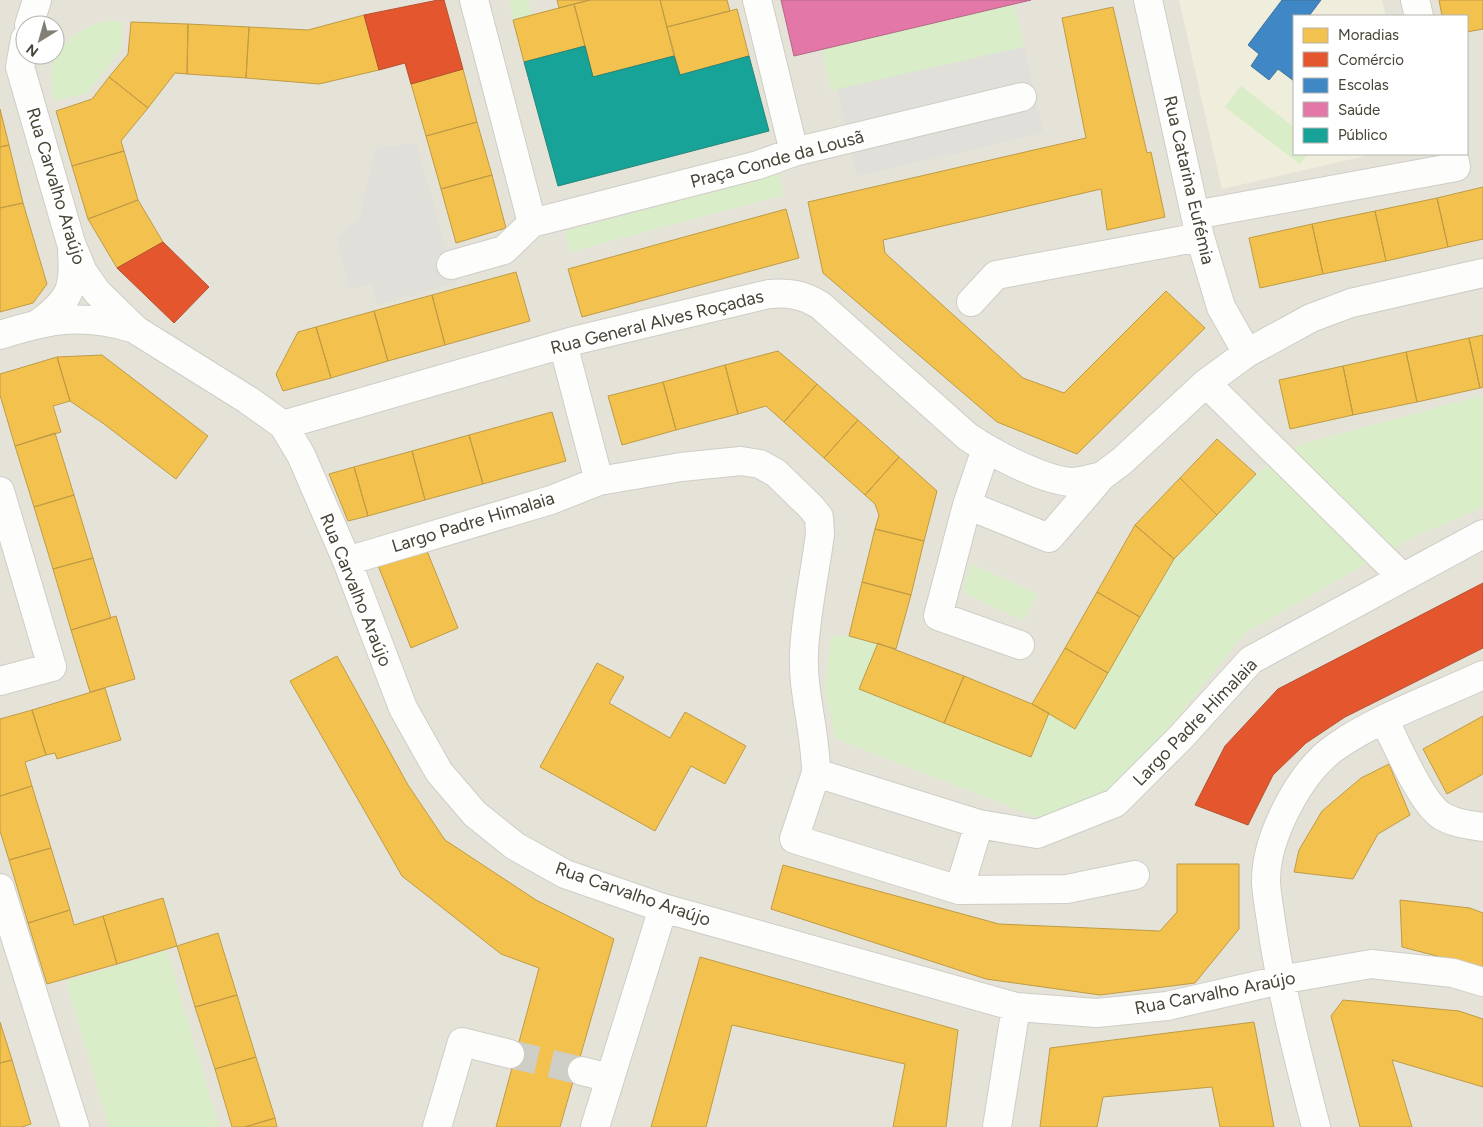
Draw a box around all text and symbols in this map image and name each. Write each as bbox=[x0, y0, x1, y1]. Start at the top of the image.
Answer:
north arrow bbox=[15, 15, 65, 65]
legend bbox=[1293, 15, 1468, 155]
text: Moradias bbox=[1338, 26, 1399, 44]
text: N bbox=[23, 40, 42, 60]
text: Comércio bbox=[1338, 51, 1404, 69]
text: Escolas bbox=[1338, 76, 1389, 94]
street label: Rua Catarina Eufémia bbox=[1159, 93, 1219, 267]
text: Saúde bbox=[1338, 101, 1380, 119]
street label: Rua Carvalho Araújo bbox=[22, 105, 90, 267]
street label: Praça Conde da Lousã bbox=[688, 125, 866, 193]
text: Público bbox=[1338, 126, 1388, 144]
street label: Rua General Alves Roçadas bbox=[548, 285, 766, 359]
street label: Largo Padre Himalaia bbox=[389, 487, 557, 557]
street label: Rua Carvalho Araújo bbox=[315, 510, 397, 670]
street label: Largo Padre Himalaia bbox=[1128, 654, 1262, 790]
street label: Rua Carvalho Araújo bbox=[552, 857, 714, 931]
street label: Rua Carvalho Araújo bbox=[1133, 967, 1297, 1019]

